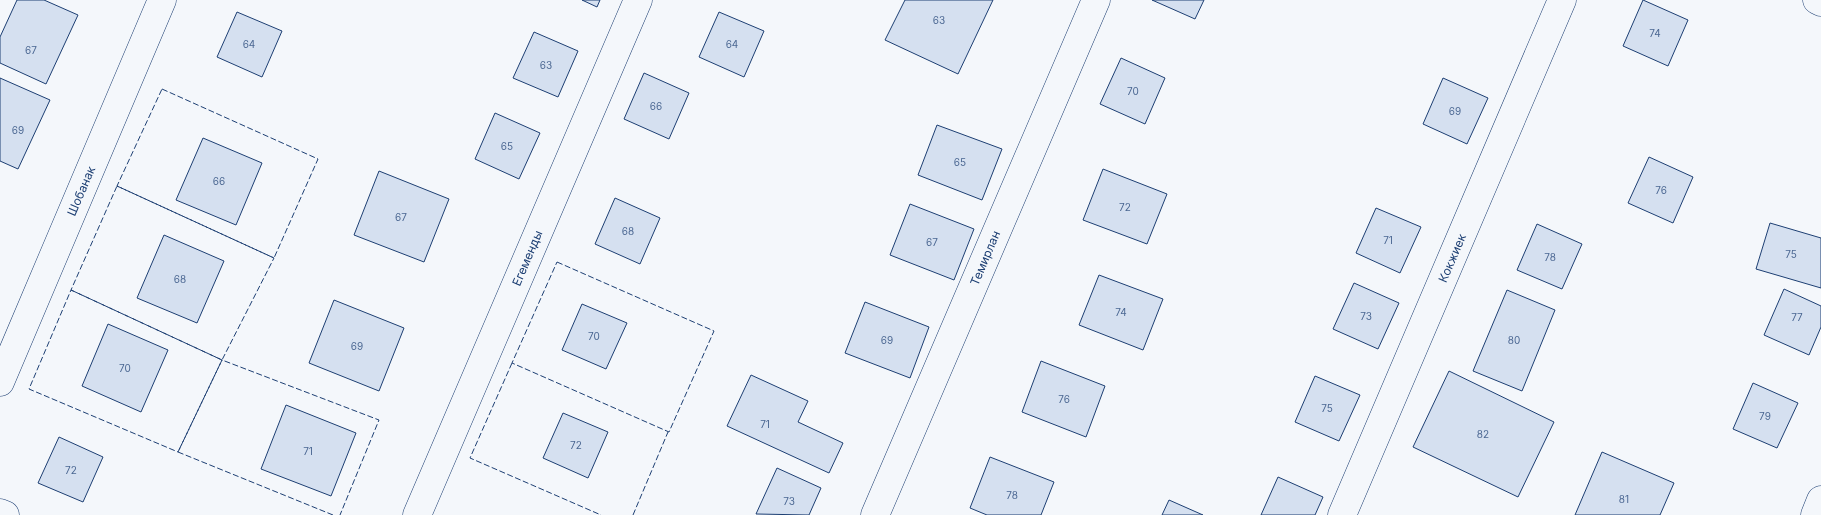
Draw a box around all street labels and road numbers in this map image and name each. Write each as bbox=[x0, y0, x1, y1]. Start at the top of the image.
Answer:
street label: Шобанак bbox=[64, 163, 98, 218]
street label: Егеменды bbox=[509, 228, 545, 288]
street label: Темирлан bbox=[967, 228, 1003, 288]
street label: Кокжиек bbox=[1435, 231, 1469, 285]

